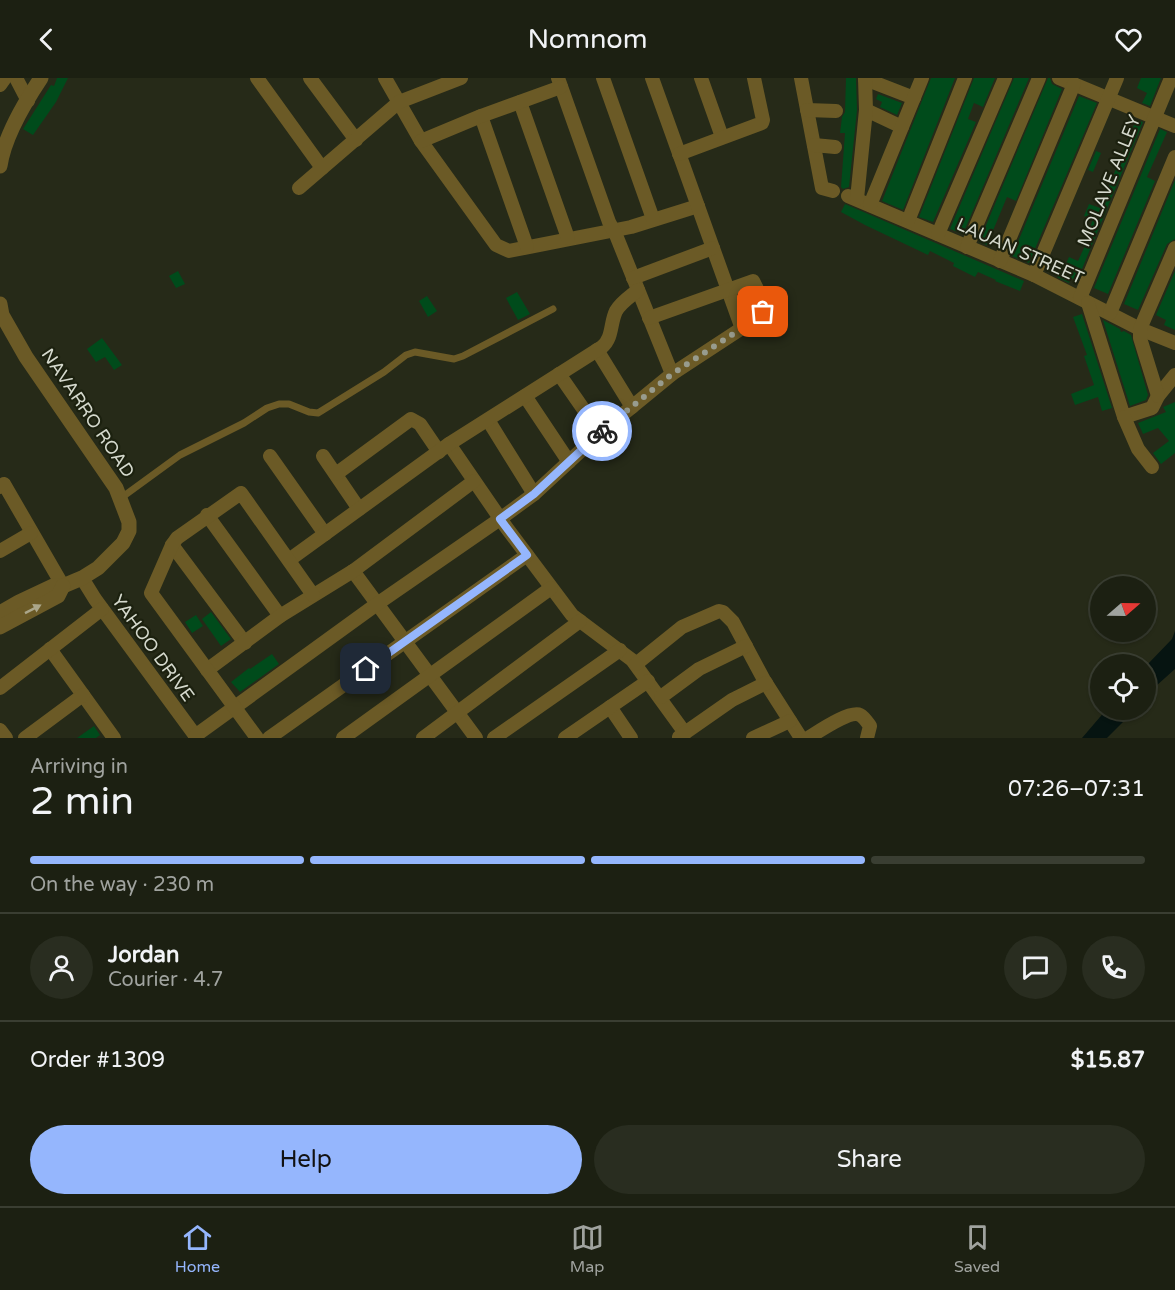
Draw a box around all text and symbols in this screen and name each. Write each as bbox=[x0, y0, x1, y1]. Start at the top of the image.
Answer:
icon: back bbox=[30, 23, 63, 56]
text: Nomnom bbox=[527, 23, 648, 56]
icon: heart bbox=[1112, 23, 1145, 56]
street label: MOLAVE ALLEY bbox=[1072, 111, 1146, 250]
street label: LAUAN STREET bbox=[953, 213, 1087, 289]
pin bbox=[737, 286, 788, 337]
icon: bag bbox=[746, 295, 779, 328]
street label: NAVARRO ROAD bbox=[37, 344, 139, 482]
courier bbox=[572, 401, 632, 461]
icon: bike bbox=[586, 415, 619, 448]
north arrow bbox=[1090, 576, 1156, 642]
map controls bbox=[1090, 576, 1156, 720]
street label: YAHOO DRIVE bbox=[107, 590, 199, 706]
one-way arrow bbox=[25, 604, 42, 613]
pin bbox=[340, 643, 391, 694]
icon: home bbox=[349, 652, 382, 685]
button: locate bbox=[1090, 654, 1156, 720]
text: Arriving in bbox=[30, 755, 128, 779]
text: 07:26–07:31 bbox=[1008, 776, 1145, 802]
text: 2 min bbox=[30, 778, 134, 825]
text: On the way · 230 m bbox=[30, 873, 214, 897]
button: person bbox=[30, 936, 93, 999]
button: chat bbox=[1004, 936, 1067, 999]
button: phone bbox=[1082, 936, 1145, 999]
text: Jordan bbox=[108, 942, 179, 968]
text: Courier · 4.7 bbox=[108, 968, 223, 992]
text: Order #1309 bbox=[30, 1047, 165, 1073]
text: $15.87 bbox=[1071, 1047, 1145, 1073]
button: Help bbox=[30, 1125, 582, 1194]
button: Share bbox=[594, 1125, 1145, 1194]
tab: Home bbox=[175, 1221, 220, 1277]
tab: Map bbox=[570, 1221, 604, 1277]
tab: Saved bbox=[954, 1221, 1000, 1277]

